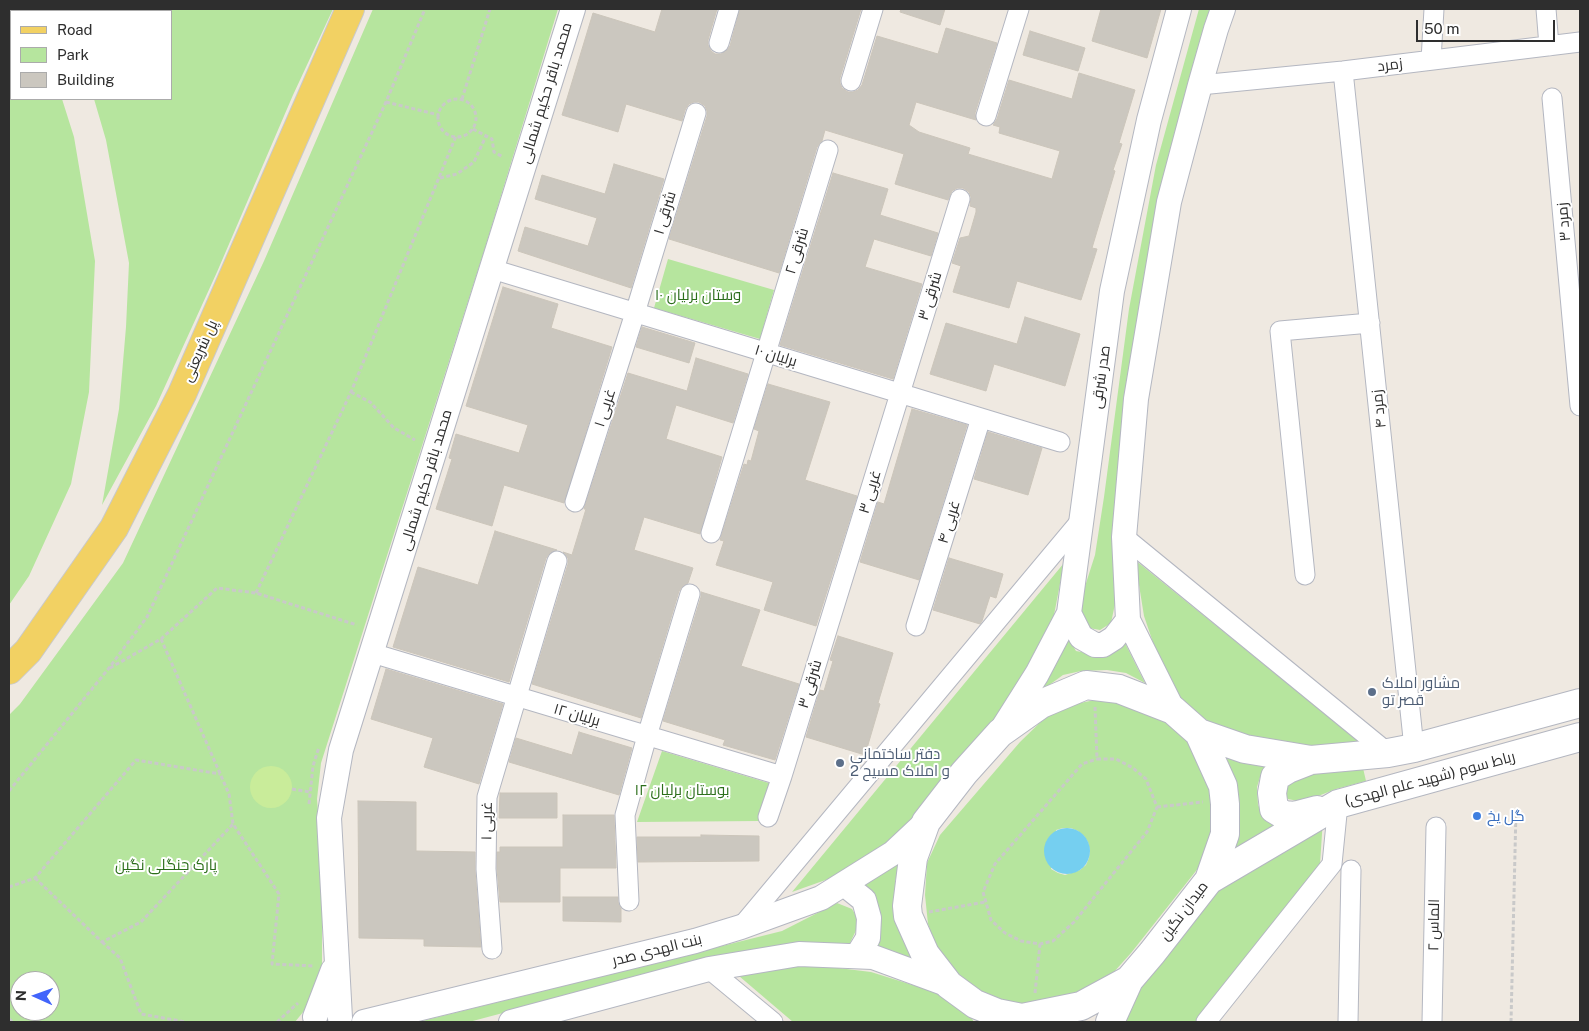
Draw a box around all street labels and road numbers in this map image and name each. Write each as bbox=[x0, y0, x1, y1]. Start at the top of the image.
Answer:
street label: محمد باقر حکیم شمالی bbox=[516, 20, 576, 166]
street label: زمرد bbox=[1376, 55, 1404, 75]
street label: ۱ شرقی bbox=[650, 189, 680, 237]
street label: زمرد ۳ bbox=[1553, 202, 1575, 242]
street label: ۲ شرقی bbox=[781, 226, 813, 276]
street label: ۳ شرقی bbox=[914, 270, 946, 322]
street label: پل شریعتی bbox=[178, 317, 222, 385]
street label: برلیان ۱۰ bbox=[753, 341, 799, 371]
street label: صدر شرقی bbox=[1088, 344, 1114, 410]
street label: ۱ غربی bbox=[590, 387, 620, 429]
street label: زمرد ۴ bbox=[1368, 389, 1390, 429]
street label: محمد باقر حکیم شمالی bbox=[396, 407, 456, 553]
street label: ۳ غربی bbox=[855, 468, 885, 516]
street label: ۴ غربی bbox=[934, 498, 964, 546]
street label: ۳ شرقی bbox=[794, 658, 826, 710]
street label: برلیان ۱۲ bbox=[552, 700, 602, 730]
street label: رباط سوم (شهید علم الهدی) bbox=[1343, 748, 1517, 810]
street label: ۱ غربی bbox=[478, 801, 496, 841]
street label: میدان نگین bbox=[1156, 878, 1212, 944]
street label: الماس ۲ bbox=[1425, 899, 1443, 951]
street label: بنت الهدی صدر bbox=[610, 930, 704, 970]

